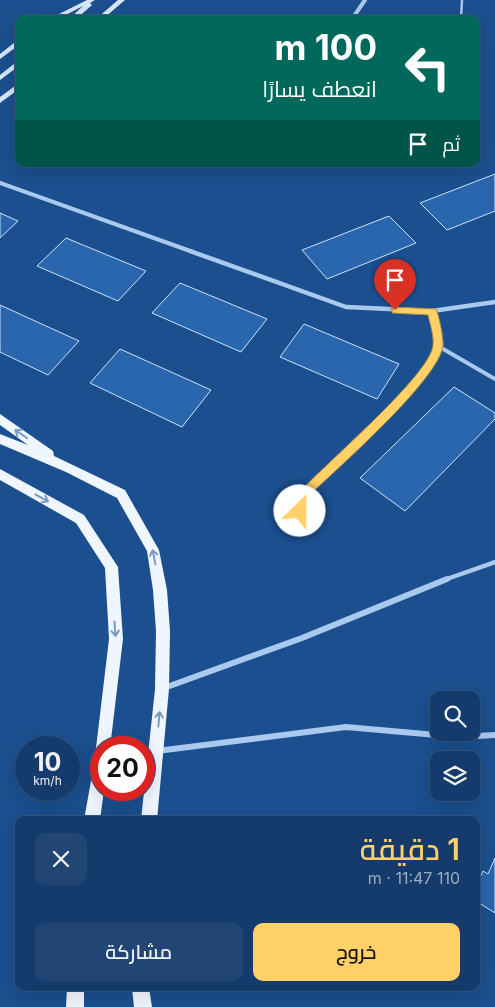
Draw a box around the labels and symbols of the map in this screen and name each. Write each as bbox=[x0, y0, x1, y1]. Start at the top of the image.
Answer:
pin bbox=[374, 259, 416, 310]
one-way arrow bbox=[14, 428, 28, 439]
position arrow bbox=[273, 484, 325, 536]
one-way arrow bbox=[35, 493, 49, 503]
one-way arrow bbox=[149, 550, 159, 566]
one-way arrow bbox=[111, 621, 120, 637]
one-way arrow bbox=[154, 711, 164, 727]
speed limit sign: 20 bbox=[90, 736, 155, 801]

